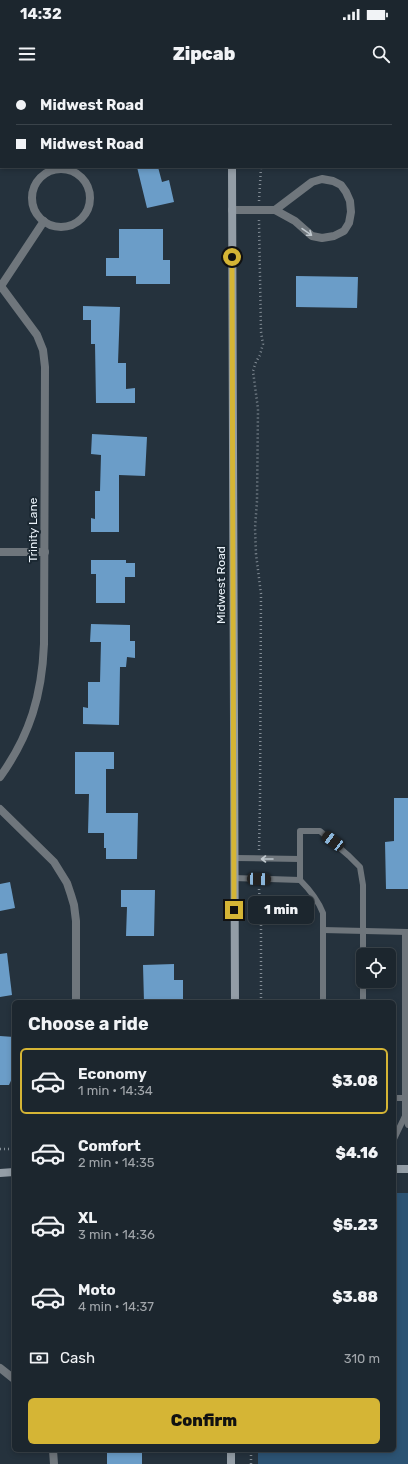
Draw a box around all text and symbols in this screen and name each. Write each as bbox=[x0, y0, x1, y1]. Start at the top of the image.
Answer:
text: 14:32 bbox=[20, 5, 62, 23]
icon: menu bbox=[16, 43, 38, 65]
text: Zipcab bbox=[173, 43, 235, 65]
icon: search bbox=[370, 43, 392, 65]
text: Midwest Road bbox=[40, 96, 144, 114]
text: Midwest Road bbox=[40, 135, 144, 153]
one-way arrow bbox=[302, 228, 313, 236]
route start bbox=[223, 248, 241, 266]
street label: Trinity Lane bbox=[26, 497, 40, 562]
street label: Midwest Road bbox=[214, 546, 228, 624]
car bbox=[320, 829, 346, 853]
one-way arrow bbox=[261, 855, 274, 863]
car bbox=[247, 873, 271, 885]
callout: 1 min bbox=[248, 896, 314, 924]
route end bbox=[225, 901, 243, 919]
text: 1 min bbox=[264, 902, 298, 917]
map controls bbox=[356, 948, 396, 988]
button: locate bbox=[356, 948, 396, 988]
text: Choose a ride bbox=[28, 1013, 149, 1035]
icon: car bbox=[30, 1063, 66, 1099]
text: Economy bbox=[78, 1065, 147, 1083]
text: $3.08 bbox=[332, 1072, 378, 1090]
text: 1 min · 14:34 bbox=[78, 1083, 153, 1098]
icon: car bbox=[30, 1135, 66, 1171]
text: Comfort bbox=[78, 1137, 141, 1155]
text: $4.16 bbox=[336, 1144, 378, 1162]
text: 2 min · 14:35 bbox=[78, 1155, 155, 1170]
icon: car bbox=[30, 1207, 66, 1243]
text: XL bbox=[78, 1209, 97, 1227]
text: $5.23 bbox=[333, 1216, 378, 1234]
text: 3 min · 14:36 bbox=[78, 1227, 155, 1242]
icon: car bbox=[30, 1279, 66, 1315]
text: Moto bbox=[78, 1281, 116, 1299]
text: $3.88 bbox=[332, 1288, 378, 1306]
text: 4 min · 14:37 bbox=[78, 1299, 154, 1314]
icon: cash bbox=[28, 1347, 50, 1369]
text: Cash bbox=[60, 1349, 95, 1367]
text: 310 m bbox=[344, 1351, 380, 1366]
button: Confirm bbox=[28, 1398, 380, 1444]

